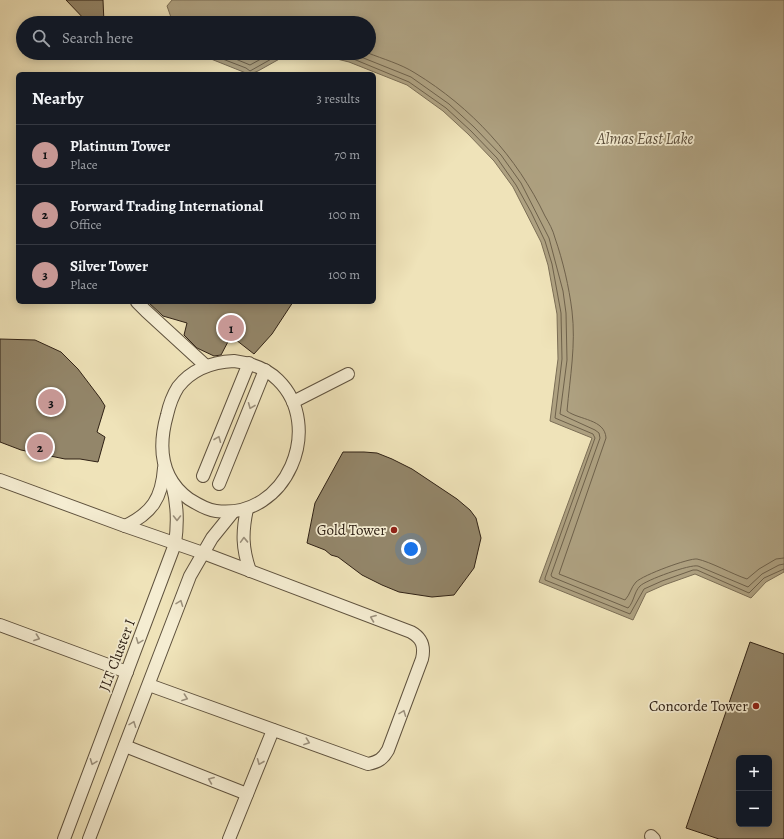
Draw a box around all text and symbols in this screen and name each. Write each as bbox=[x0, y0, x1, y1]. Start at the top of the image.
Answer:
search box bbox=[16, 16, 376, 60]
icon: search bbox=[30, 27, 52, 49]
text: Search here bbox=[62, 28, 133, 48]
text: Nearby bbox=[32, 87, 83, 110]
text: 3 results bbox=[316, 90, 360, 107]
water label: Almas East Lake bbox=[596, 128, 693, 150]
text: Platinum Tower bbox=[70, 136, 170, 156]
text: 1 bbox=[43, 146, 47, 163]
text: 70 m bbox=[334, 146, 360, 163]
text: Place bbox=[70, 156, 98, 173]
text: Forward Trading International bbox=[70, 196, 263, 216]
text: 2 bbox=[42, 206, 48, 223]
text: 100 m bbox=[328, 206, 360, 223]
text: Office bbox=[70, 216, 102, 233]
text: Silver Tower bbox=[70, 256, 148, 276]
text: 3 bbox=[42, 266, 48, 283]
text: 100 m bbox=[328, 266, 360, 283]
text: Place bbox=[70, 276, 98, 293]
pin: 1 bbox=[218, 313, 244, 343]
pin: 3 bbox=[38, 387, 64, 417]
one-way arrow bbox=[247, 403, 255, 410]
pin: 2 bbox=[27, 432, 53, 462]
one-way arrow bbox=[213, 436, 221, 444]
one-way arrow bbox=[173, 515, 181, 521]
place label: Gold Tower bbox=[317, 520, 386, 540]
marker: Gold Tower bbox=[389, 525, 399, 535]
one-way arrow bbox=[239, 537, 248, 543]
your location bbox=[401, 539, 421, 559]
one-way arrow bbox=[175, 600, 183, 607]
one-way arrow bbox=[370, 615, 377, 623]
street label: JLT Cluster I bbox=[94, 616, 140, 694]
one-way arrow bbox=[33, 634, 40, 642]
one-way arrow bbox=[136, 637, 144, 644]
one-way arrow bbox=[182, 693, 189, 702]
place label: Concorde Tower bbox=[649, 696, 748, 716]
marker: Concorde Tower bbox=[751, 701, 761, 711]
one-way arrow bbox=[398, 710, 406, 717]
one-way arrow bbox=[128, 721, 136, 729]
one-way arrow bbox=[304, 738, 311, 746]
map controls bbox=[736, 755, 772, 827]
button: + bbox=[736, 755, 772, 791]
one-way arrow bbox=[89, 759, 97, 766]
one-way arrow bbox=[257, 759, 265, 766]
one-way arrow bbox=[208, 776, 215, 784]
button: − bbox=[736, 791, 772, 827]

